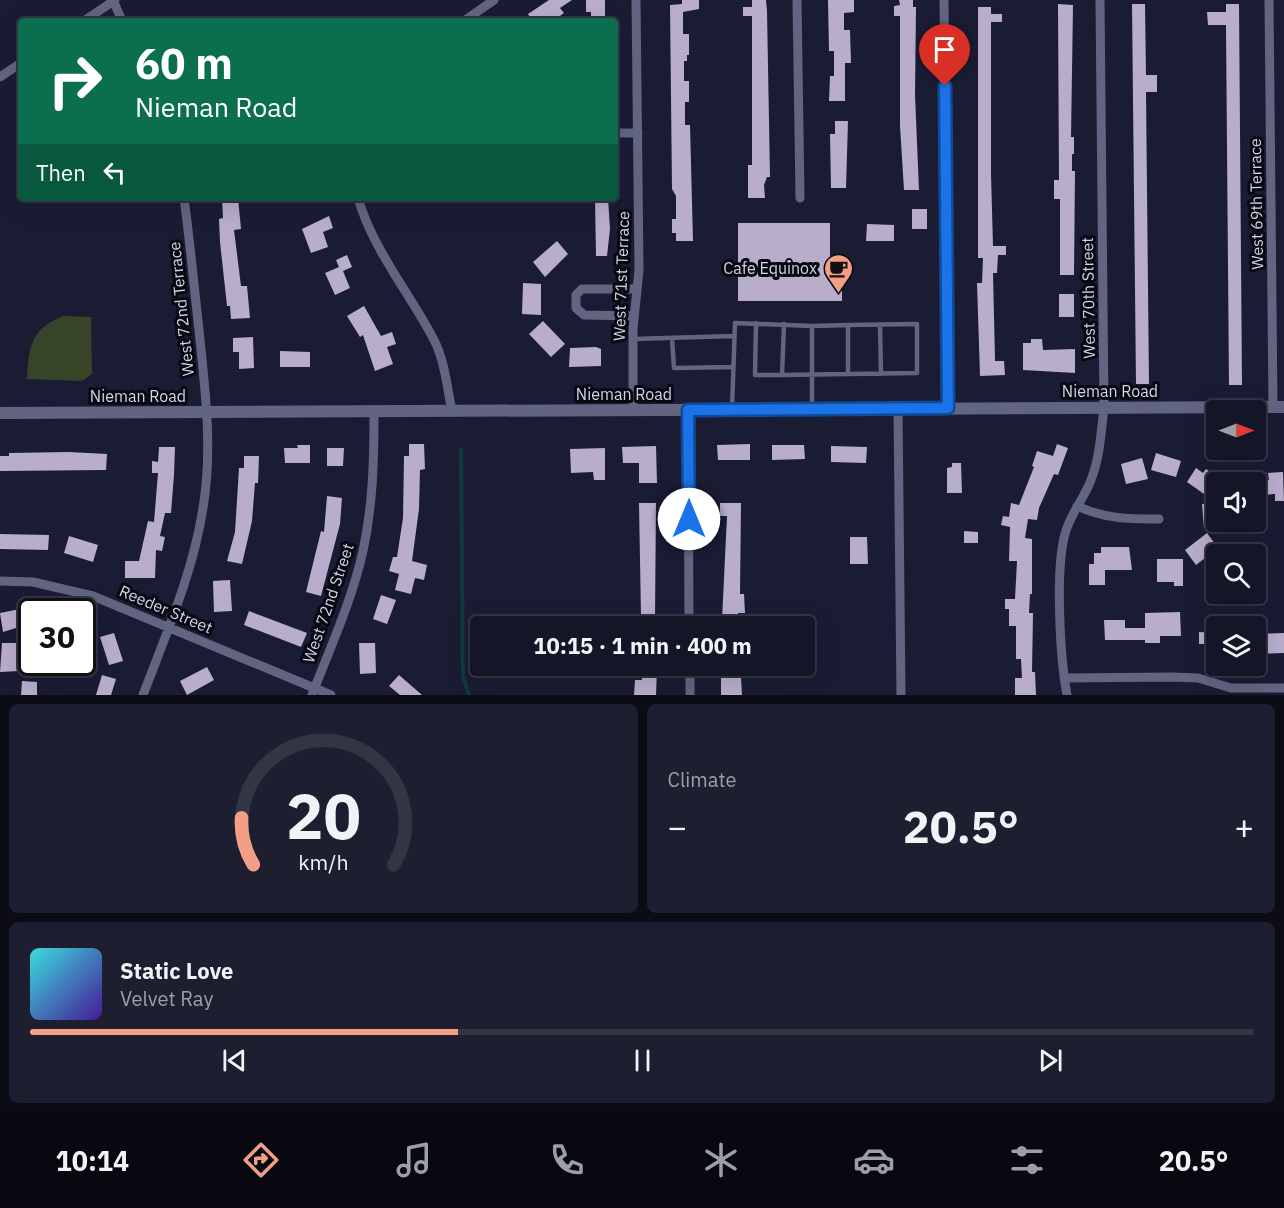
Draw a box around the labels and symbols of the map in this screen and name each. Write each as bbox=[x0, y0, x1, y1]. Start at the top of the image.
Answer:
pin bbox=[919, 24, 970, 86]
street label: West 69th Terrace bbox=[1245, 138, 1267, 270]
street label: West 71st Terrace bbox=[609, 210, 633, 341]
street label: West 70th Street bbox=[1077, 237, 1099, 359]
street label: West 72nd Terrace bbox=[164, 241, 198, 377]
cafe icon: Cafe Equinox bbox=[822, 252, 854, 294]
place label: Cafe Equinox bbox=[723, 258, 817, 278]
street label: Nieman Road bbox=[1062, 381, 1158, 401]
street label: Nieman Road bbox=[576, 384, 672, 404]
street label: Nieman Road bbox=[90, 386, 186, 406]
north arrow bbox=[1206, 400, 1266, 460]
position arrow bbox=[657, 487, 721, 551]
street label: West 72nd Street bbox=[298, 541, 358, 665]
street label: Reeder Street bbox=[116, 580, 216, 638]
speed limit sign: 30 bbox=[18, 598, 96, 676]

